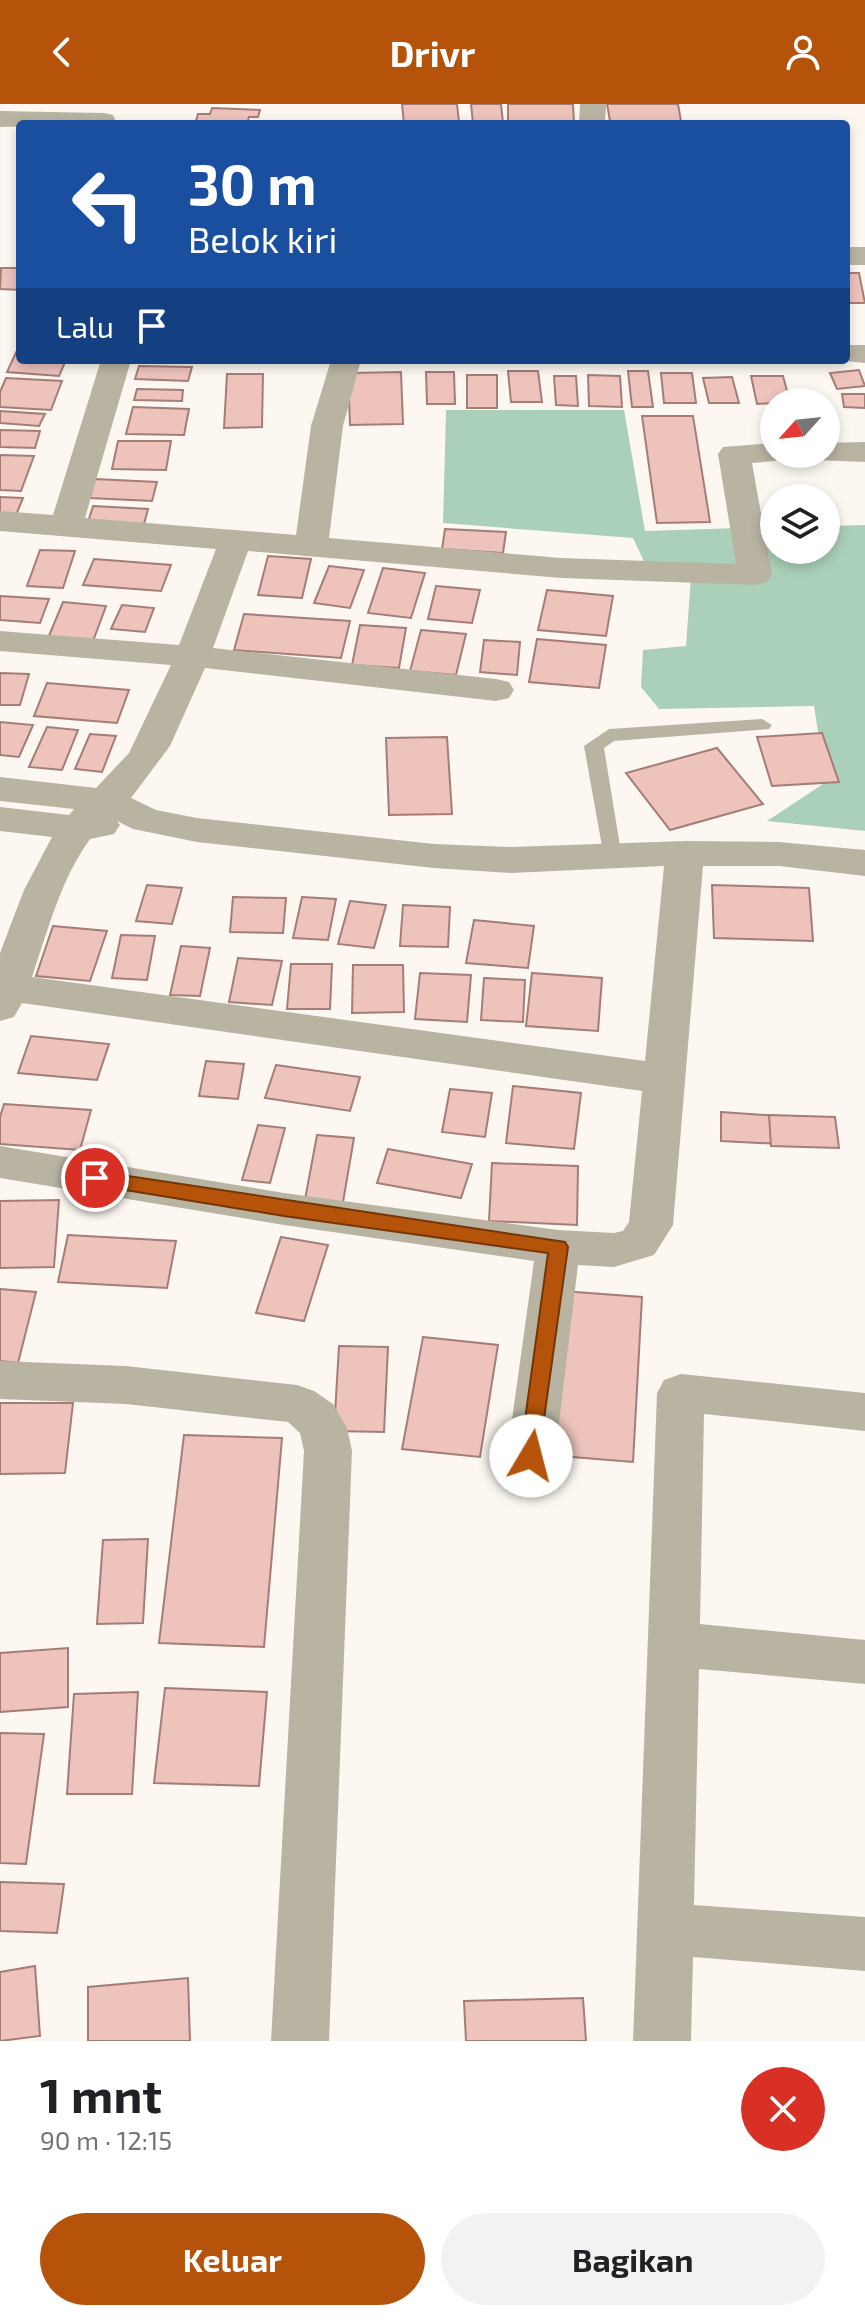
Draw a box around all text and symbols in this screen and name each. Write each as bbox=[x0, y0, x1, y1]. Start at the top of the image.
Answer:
icon: back bbox=[40, 30, 84, 74]
icon: person bbox=[781, 30, 825, 74]
text: Drivr bbox=[390, 31, 475, 74]
text: 30 m bbox=[188, 149, 317, 216]
icon: left bbox=[56, 152, 160, 256]
text: Belok kiri bbox=[188, 217, 337, 260]
icon: arrive bbox=[130, 304, 174, 348]
text: Lalu bbox=[56, 308, 114, 344]
north arrow bbox=[760, 388, 840, 468]
map controls bbox=[760, 388, 840, 564]
button: layers bbox=[760, 484, 840, 564]
pin bbox=[61, 1144, 129, 1212]
icon: arrive bbox=[73, 1156, 117, 1200]
position arrow bbox=[489, 1414, 573, 1498]
text: 1 mnt bbox=[40, 2065, 162, 2123]
button: close bbox=[741, 2067, 825, 2151]
text: 90 m · 12:15 bbox=[40, 2124, 172, 2155]
button: Keluar bbox=[40, 2213, 425, 2305]
button: Bagikan bbox=[441, 2213, 825, 2305]

